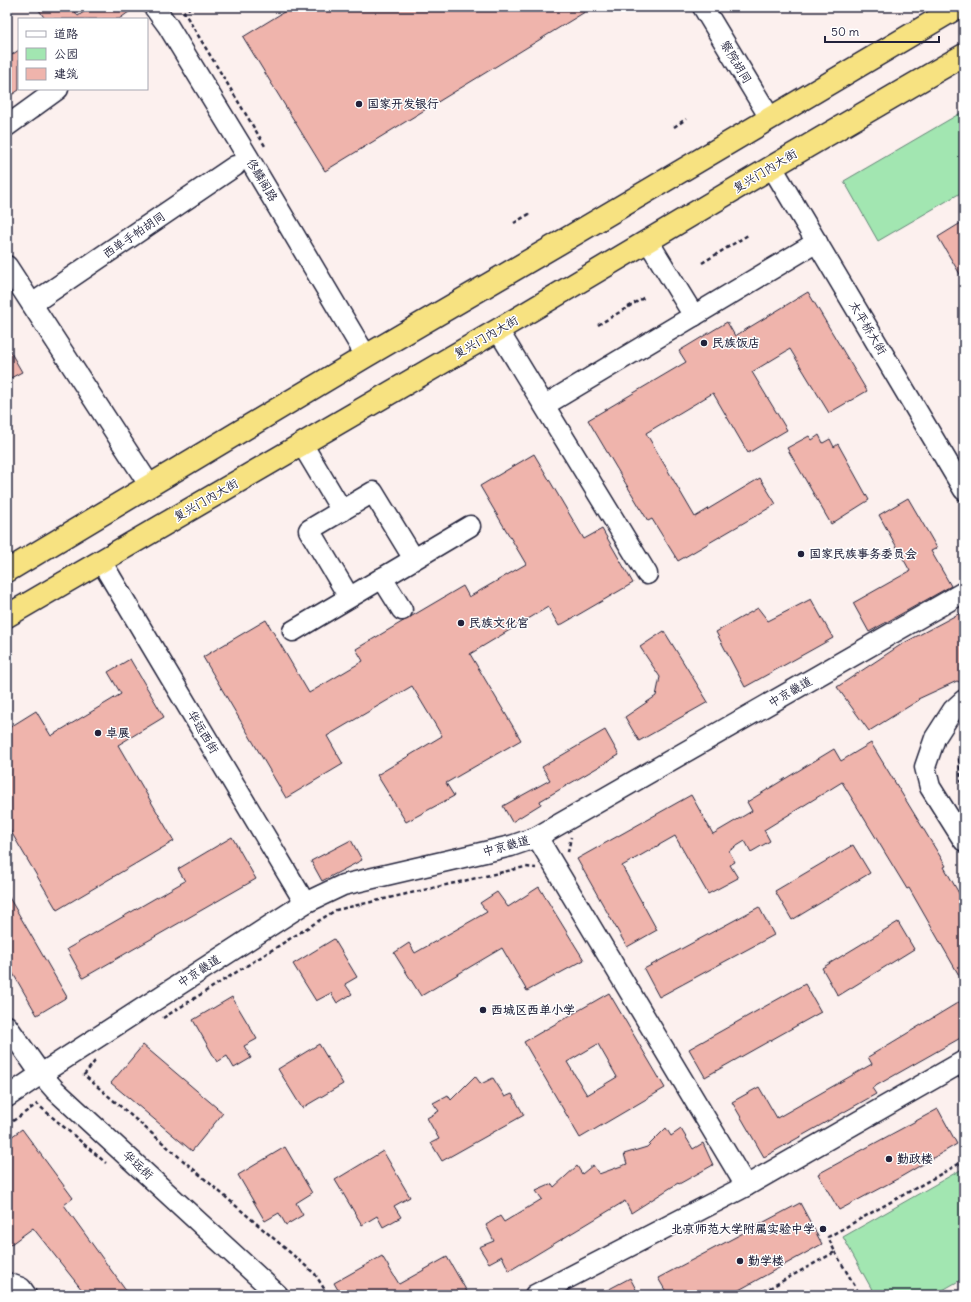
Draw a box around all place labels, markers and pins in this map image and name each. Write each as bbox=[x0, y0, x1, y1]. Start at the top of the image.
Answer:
place label: 国家开发银行 bbox=[367, 96, 439, 111]
marker: 国家开发银行 bbox=[354, 99, 364, 109]
place label: 民族饭店 bbox=[712, 335, 760, 350]
marker: 民族饭店 bbox=[699, 338, 709, 348]
place label: 国家民族事务委员会 bbox=[809, 546, 917, 561]
marker: 国家民族事务委员会 bbox=[796, 549, 806, 559]
place label: 民族文化宫 bbox=[469, 615, 529, 630]
marker: 民族文化宫 bbox=[456, 618, 466, 628]
place label: 卓展 bbox=[106, 725, 130, 740]
marker: 卓展 bbox=[93, 728, 103, 738]
place label: 西城区西单小学 bbox=[491, 1002, 575, 1017]
marker: 西城区西单小学 bbox=[478, 1005, 488, 1015]
place label: 勤政楼 bbox=[897, 1151, 933, 1166]
marker: 勤政楼 bbox=[884, 1154, 894, 1164]
place label: 北京师范大学附属实验中学 bbox=[671, 1221, 815, 1236]
marker: 北京师范大学附属实验中学 bbox=[818, 1224, 828, 1234]
place label: 勤学楼 bbox=[748, 1253, 784, 1268]
marker: 勤学楼 bbox=[735, 1256, 745, 1266]

